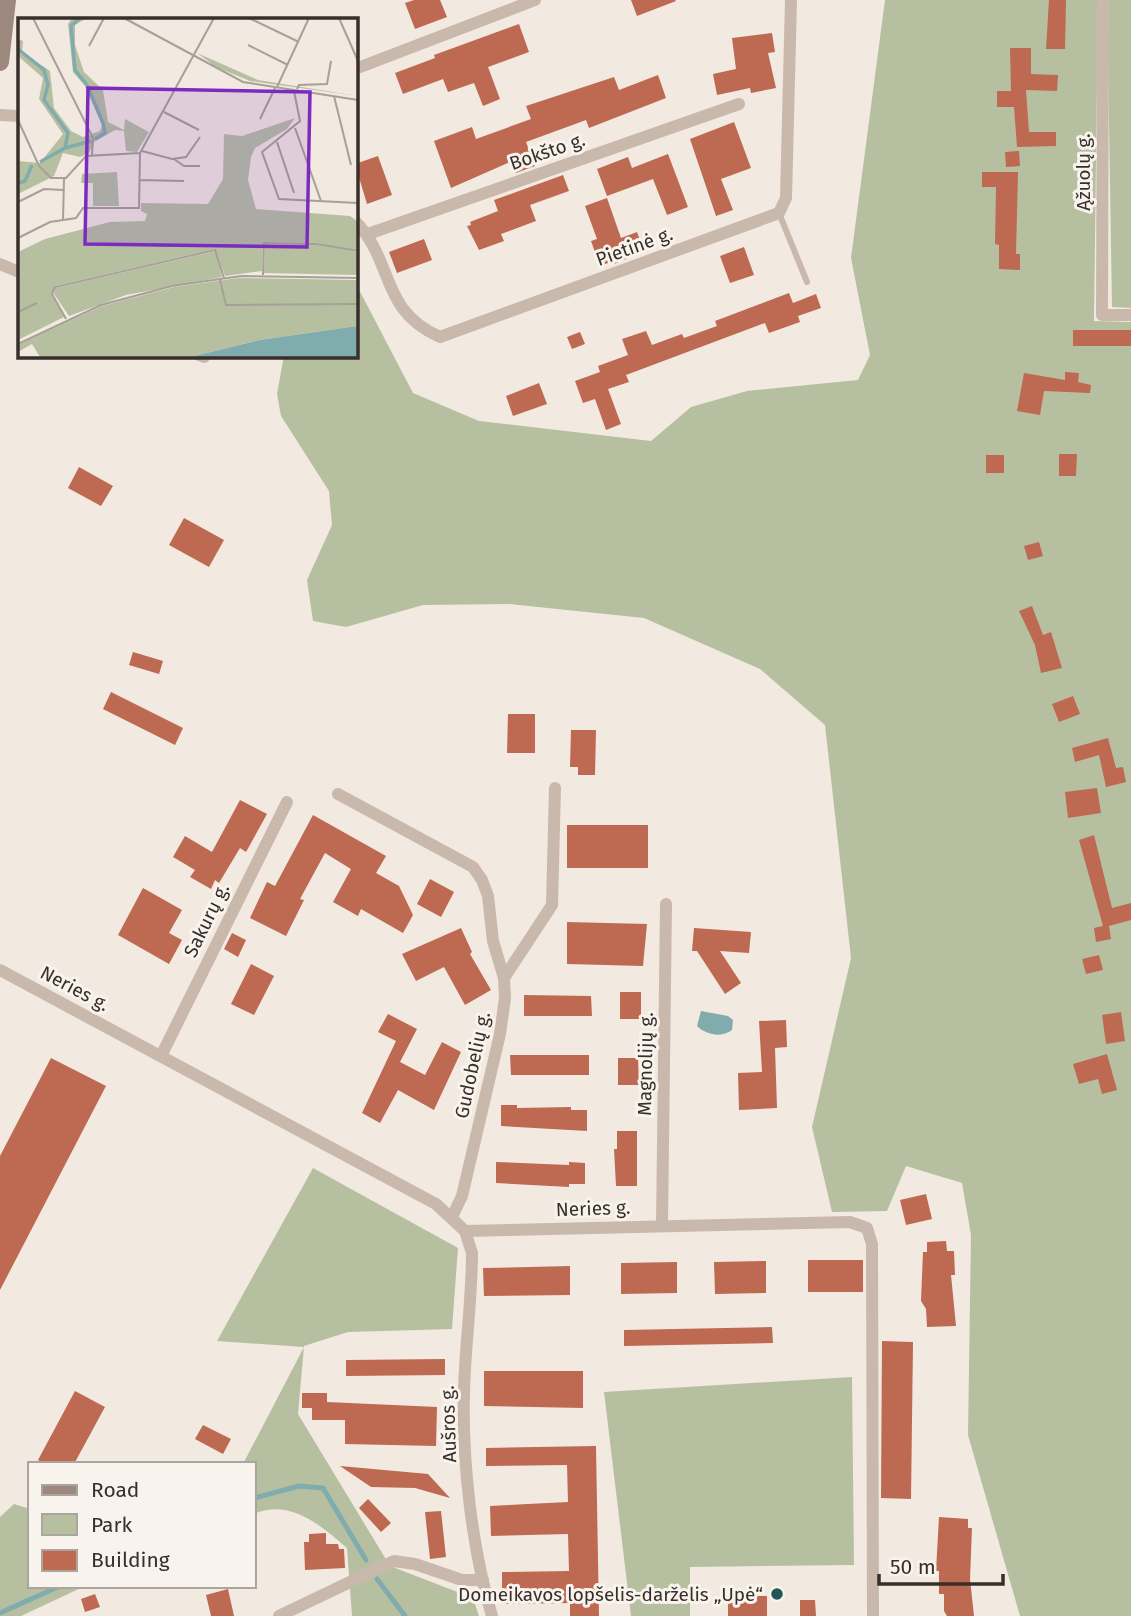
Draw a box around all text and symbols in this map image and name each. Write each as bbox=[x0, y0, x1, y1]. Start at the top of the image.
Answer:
inset map bbox=[18, 18, 357, 357]
street label: Bokšto g. bbox=[506, 128, 588, 175]
street label: Ąžuolų g. bbox=[1072, 133, 1095, 211]
street label: Pietinė g. bbox=[593, 222, 676, 271]
street label: Sakurų g. bbox=[179, 880, 234, 961]
street label: Neries g. bbox=[36, 961, 113, 1016]
street label: Gudobelių g. bbox=[450, 1010, 495, 1121]
street label: Magnolijų g. bbox=[633, 1012, 658, 1116]
street label: Neries g. bbox=[555, 1196, 631, 1221]
street label: Aušros g. bbox=[436, 1385, 461, 1463]
legend bbox=[28, 1462, 256, 1588]
text: Road bbox=[91, 1477, 139, 1503]
text: Park bbox=[91, 1512, 133, 1538]
scale bar bbox=[879, 1542, 1003, 1586]
text: Building bbox=[91, 1547, 170, 1573]
text: 50 m bbox=[890, 1554, 936, 1580]
place label: Domeikavos lopšelis-darželis „Upė“ bbox=[458, 1583, 763, 1606]
marker: Domeikavos lopšelis-darželis „Upė“ bbox=[769, 1586, 785, 1602]

